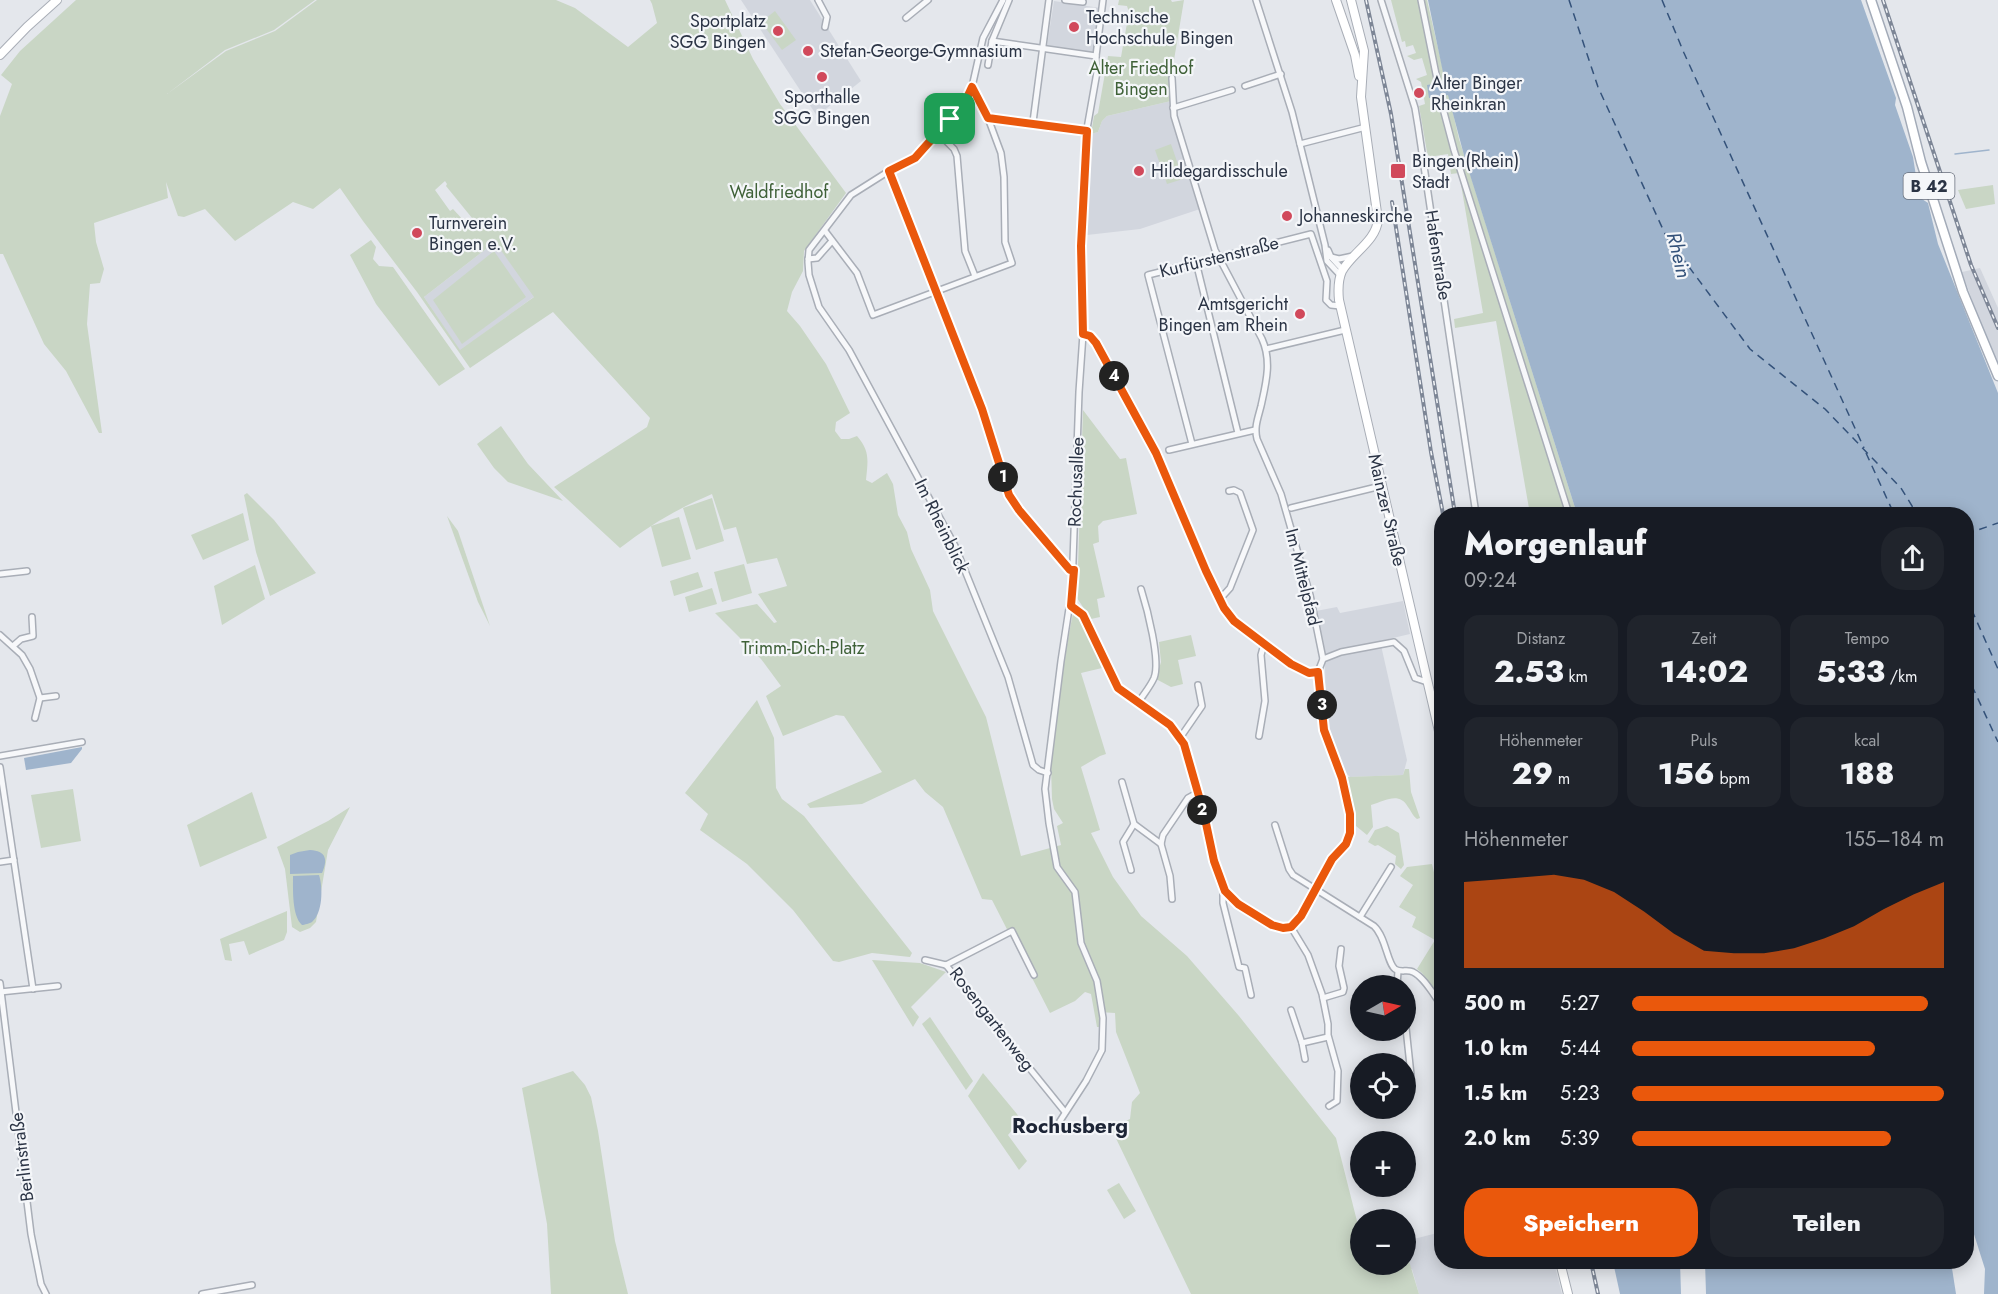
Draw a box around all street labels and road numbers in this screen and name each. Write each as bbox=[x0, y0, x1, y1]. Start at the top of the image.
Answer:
road number: B 42 bbox=[1904, 173, 1954, 199]
street label: Hafenstraße bbox=[1418, 208, 1458, 302]
street label: Kurfürstenstraße bbox=[1157, 230, 1281, 284]
street label: Rochusallee bbox=[1061, 436, 1091, 528]
street label: Mainzer Straße bbox=[1361, 451, 1413, 569]
street label: Im Rheinblick bbox=[908, 474, 976, 578]
street label: Im Mittelpfad bbox=[1278, 526, 1328, 628]
street label: Rosengartenweg bbox=[943, 962, 1041, 1076]
street label: Berlinstraße bbox=[4, 1111, 40, 1203]

